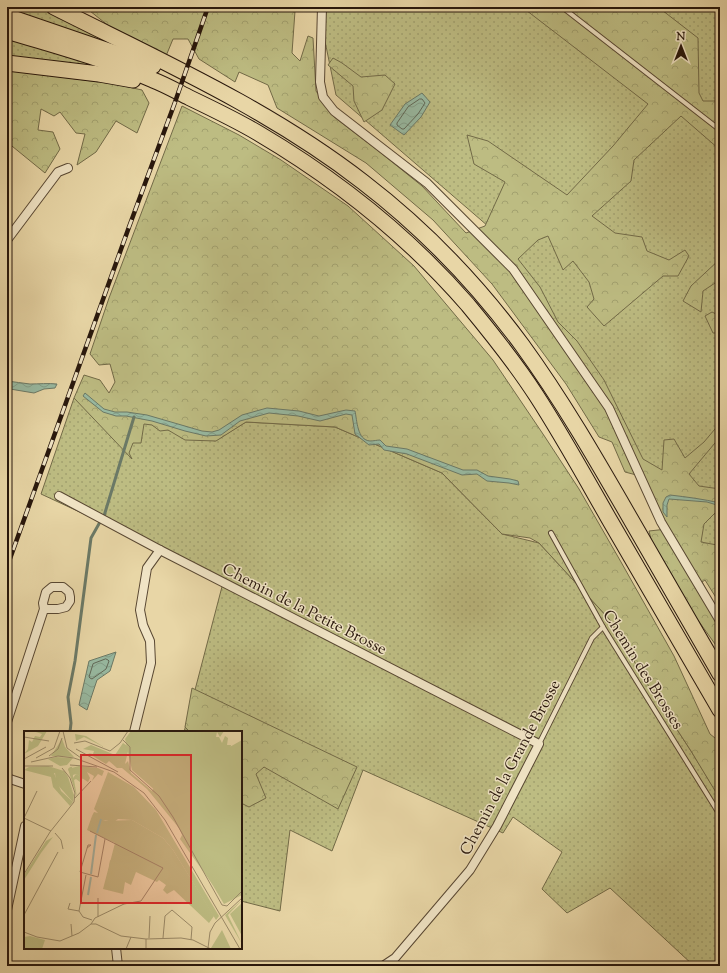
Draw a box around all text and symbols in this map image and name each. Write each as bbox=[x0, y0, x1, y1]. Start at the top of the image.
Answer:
north arrow bbox=[661, 26, 701, 66]
text: N bbox=[676, 29, 686, 45]
street label: Chemin de la Petite Brosse bbox=[218, 559, 390, 662]
street label: Chemin des Brosses bbox=[596, 606, 688, 735]
street label: Chemin de la Grande Brosse bbox=[455, 676, 567, 860]
inset map bbox=[24, 731, 242, 949]

